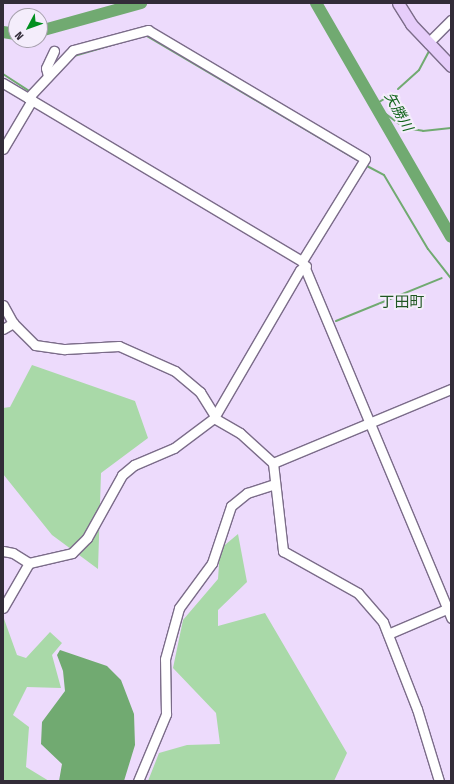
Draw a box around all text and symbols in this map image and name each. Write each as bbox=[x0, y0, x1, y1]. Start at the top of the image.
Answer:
north arrow bbox=[8, 8, 48, 48]
text: N bbox=[12, 29, 26, 42]
water label: 矢勝川 bbox=[380, 90, 416, 134]
district label: 丁田町 bbox=[380, 294, 424, 312]

